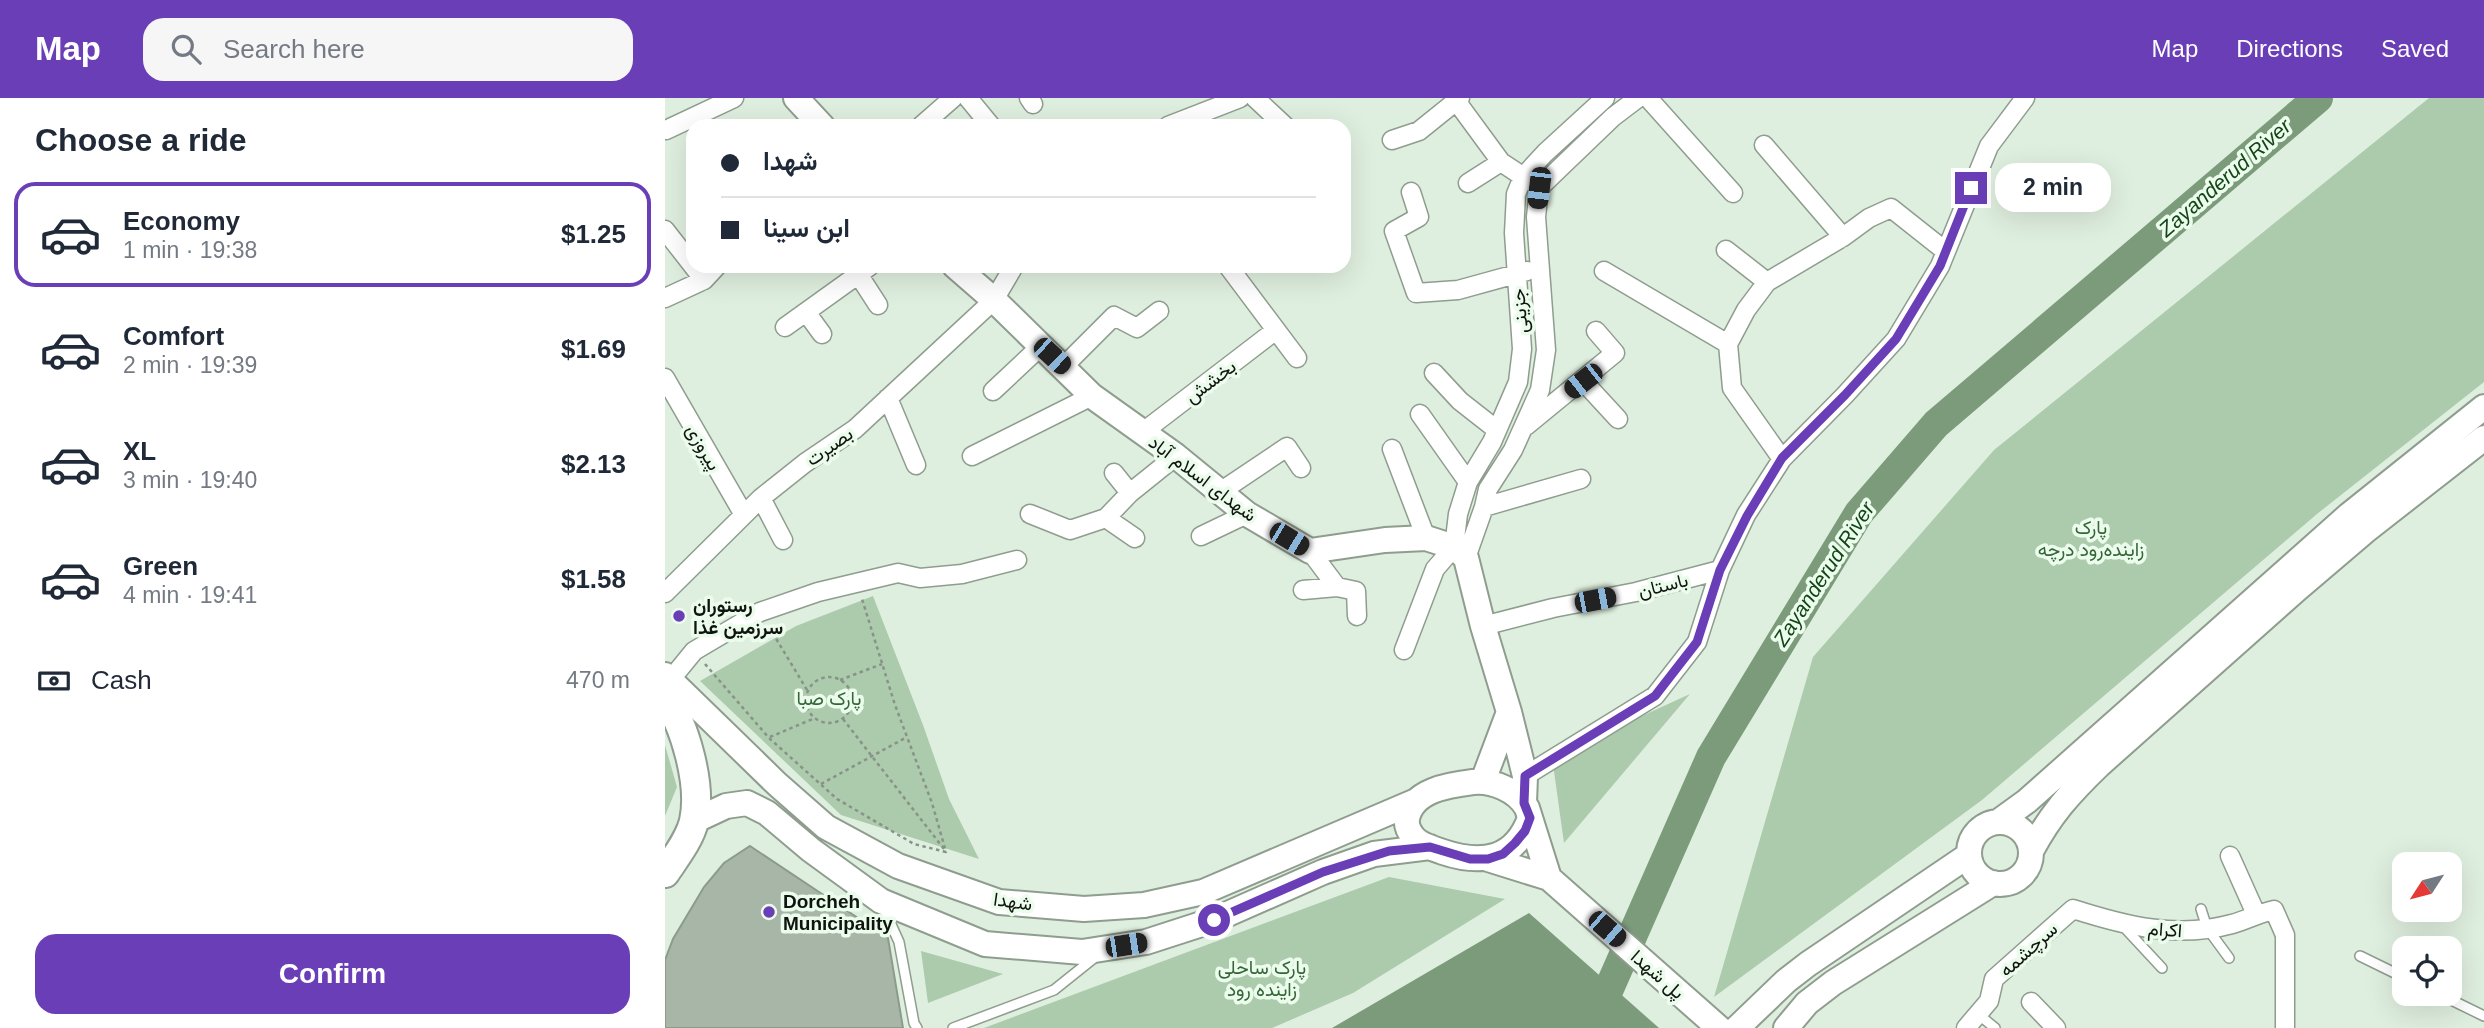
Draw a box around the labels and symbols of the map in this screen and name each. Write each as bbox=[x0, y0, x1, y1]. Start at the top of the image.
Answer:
water label: Zayanderud River bbox=[2153, 114, 2296, 242]
callout: 2 min bbox=[1995, 164, 2111, 212]
car bbox=[1527, 166, 1552, 210]
route end bbox=[1955, 172, 1987, 204]
street label: جزینی bbox=[1507, 288, 1533, 334]
car bbox=[1030, 334, 1075, 378]
street label: بخشش bbox=[1181, 356, 1240, 408]
car bbox=[1560, 360, 1607, 402]
street label: پیروزی bbox=[679, 421, 725, 475]
street label: بصیرت bbox=[802, 423, 857, 471]
street label: شهدای اسلام آباد bbox=[1144, 431, 1261, 527]
water label: Zayanderud River bbox=[1768, 497, 1879, 651]
park label: پارک زاینده‌رود درچه bbox=[2038, 517, 2144, 563]
car bbox=[1266, 519, 1313, 559]
street label: باستان bbox=[1636, 569, 1690, 603]
car bbox=[1573, 586, 1618, 614]
place label: رستوران سرزمین غذا bbox=[693, 595, 783, 640]
marker: رستوران سرزمین غذا bbox=[671, 608, 687, 624]
park label: پارک صبا bbox=[797, 688, 862, 712]
north arrow bbox=[2392, 852, 2462, 922]
street label: شهدا bbox=[992, 888, 1034, 916]
place label: Dorcheh Municipality bbox=[783, 891, 893, 934]
marker: Dorcheh Municipality bbox=[761, 904, 777, 920]
route start bbox=[1198, 904, 1230, 936]
car bbox=[1585, 907, 1630, 951]
street label: سرچشمه bbox=[1995, 918, 2064, 983]
street label: اکرام bbox=[2147, 918, 2183, 943]
car bbox=[1104, 931, 1149, 959]
street label: پل شهدا bbox=[1625, 946, 1689, 1005]
park label: پارک ساحلی زاینده رود bbox=[1218, 957, 1306, 1001]

